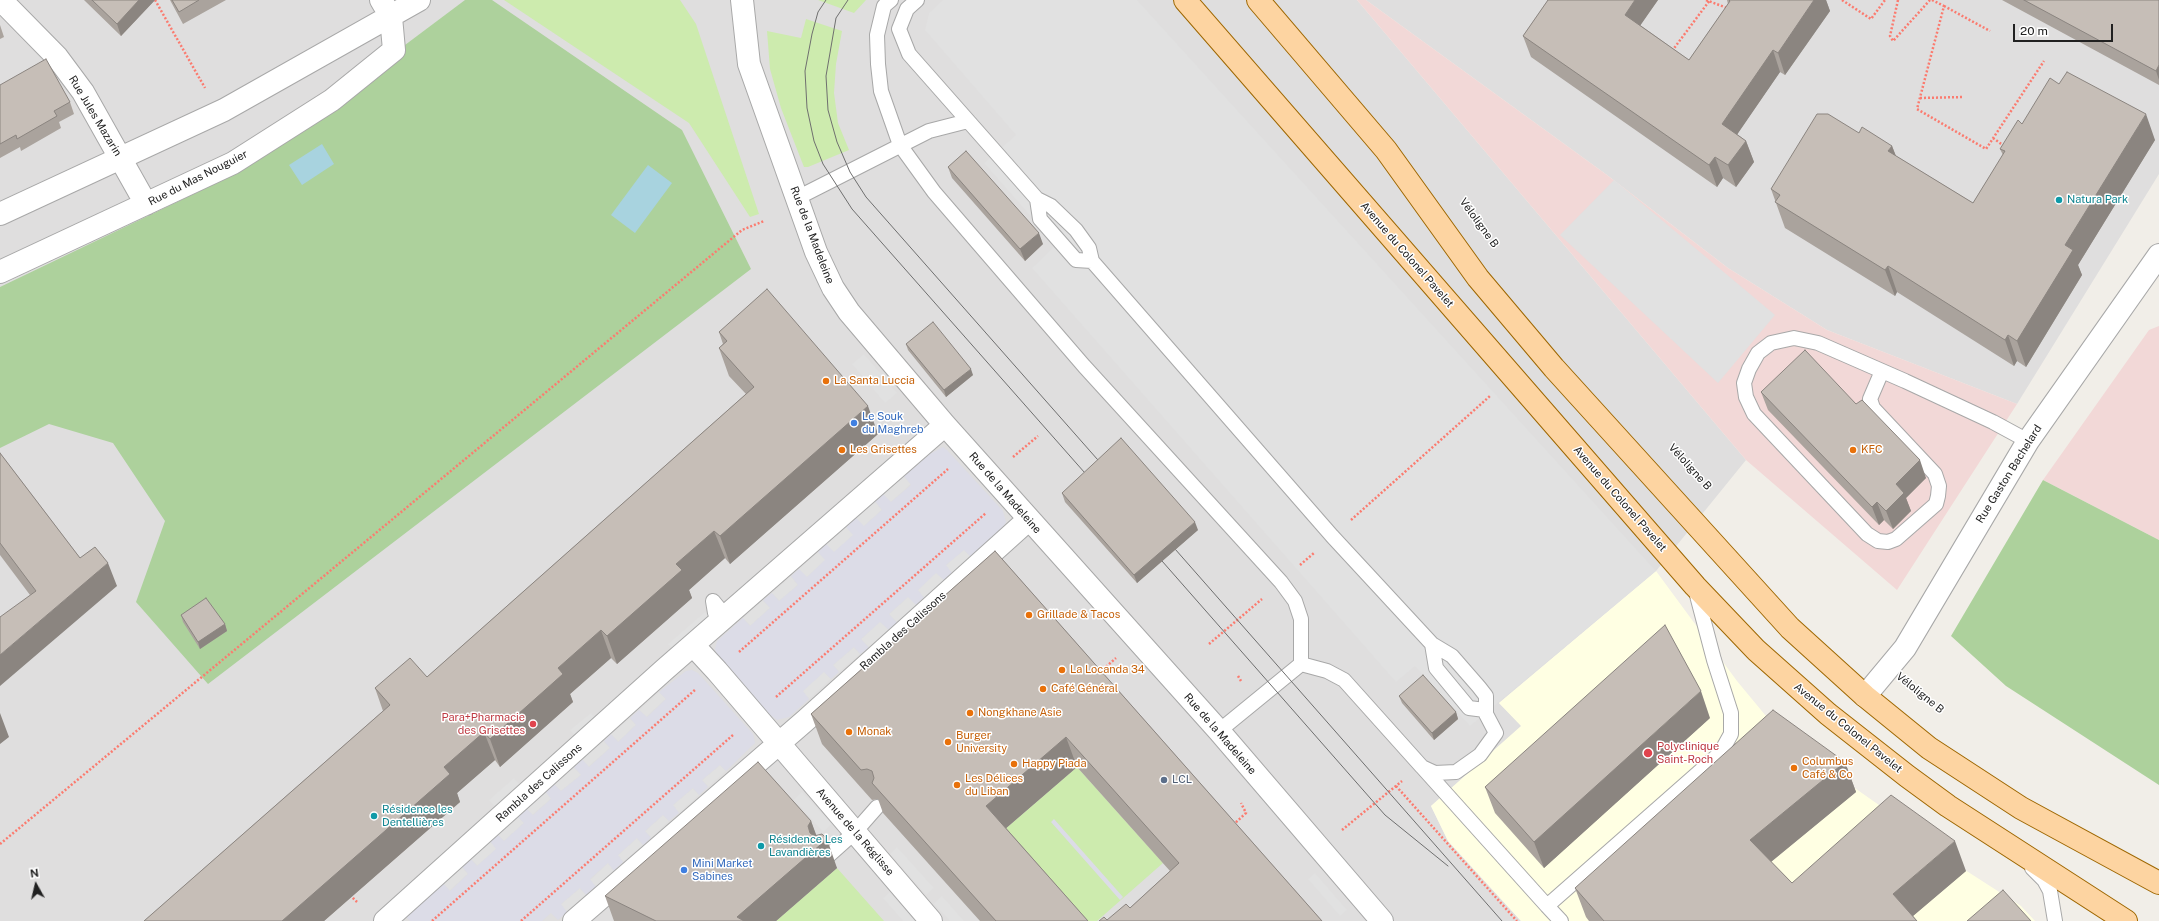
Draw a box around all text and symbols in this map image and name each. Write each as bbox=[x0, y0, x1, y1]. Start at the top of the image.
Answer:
scale bar bbox=[2015, 16, 2115, 42]
text: 20 m bbox=[2020, 24, 2048, 38]
street label: Rue Jules Mazarin bbox=[66, 73, 124, 159]
street label: Rue du Mas Nouguier bbox=[146, 147, 250, 209]
street label: Rue de la Madeleine bbox=[787, 184, 837, 286]
place label: Natura Park bbox=[2067, 193, 2128, 207]
marker: Natura Park bbox=[2054, 195, 2064, 205]
street label: Véloligne B bbox=[1457, 196, 1501, 250]
street label: Avenue du Colonel Pavelet bbox=[1358, 200, 1456, 310]
place label: La Santa Luccia bbox=[834, 374, 915, 388]
marker: La Santa Luccia bbox=[821, 376, 831, 386]
place label: Le Souk du Maghreb bbox=[862, 410, 924, 436]
marker: Le Souk du Maghreb bbox=[849, 418, 859, 428]
street label: Rue Gaston Bachelard bbox=[1973, 422, 2045, 526]
street label: Véloligne B bbox=[1666, 441, 1714, 493]
place label: Les Grisettes bbox=[850, 443, 917, 457]
place label: KFC bbox=[1861, 443, 1883, 457]
street label: Avenue du Colonel Pavelet bbox=[1571, 444, 1669, 554]
marker: Les Grisettes bbox=[837, 445, 847, 455]
marker: KFC bbox=[1848, 445, 1858, 455]
street label: Rue de la Madeleine bbox=[966, 450, 1044, 536]
street label: Rambla des Calissons bbox=[857, 589, 949, 673]
place label: Grillade & Tacos bbox=[1037, 608, 1120, 622]
marker: Grillade & Tacos bbox=[1024, 610, 1034, 620]
place label: La Locanda 34 bbox=[1070, 663, 1145, 677]
marker: La Locanda 34 bbox=[1057, 665, 1067, 675]
street label: Véloligne B bbox=[1893, 670, 1947, 716]
street label: Avenue du Colonel Pavelet bbox=[1791, 680, 1905, 776]
place label: Café Général bbox=[1051, 682, 1118, 696]
marker: Café Général bbox=[1038, 684, 1048, 694]
street label: Rue de la Madeleine bbox=[1181, 691, 1259, 777]
place label: Nongkhane Asie bbox=[978, 706, 1062, 720]
marker: Nongkhane Asie bbox=[965, 708, 975, 718]
place label: Para+Pharmacie des Grisettes bbox=[442, 711, 525, 737]
marker: Para+Pharmacie des Grisettes bbox=[528, 719, 538, 729]
place label: Monak bbox=[857, 725, 891, 739]
marker: Monak bbox=[844, 727, 854, 737]
place label: Burger University bbox=[956, 729, 1007, 755]
marker: Burger University bbox=[943, 737, 953, 747]
place label: Polyclinique Saint-Roch bbox=[1657, 740, 1719, 766]
street label: Rambla des Calissons bbox=[493, 741, 585, 825]
marker: Polyclinique Saint-Roch bbox=[1642, 747, 1654, 759]
place label: Columbus Café & Co bbox=[1802, 755, 1853, 781]
place label: Happy Piada bbox=[1022, 757, 1087, 771]
marker: Happy Piada bbox=[1009, 759, 1019, 769]
marker: Columbus Café & Co bbox=[1789, 763, 1799, 773]
place label: Les Délices du Liban bbox=[965, 772, 1023, 798]
place label: LCL bbox=[1172, 773, 1192, 787]
marker: LCL bbox=[1159, 775, 1169, 785]
marker: Les Délices du Liban bbox=[952, 780, 962, 790]
street label: Avenue de la Réglisse bbox=[813, 786, 897, 878]
place label: Résidence les Dentellières bbox=[382, 803, 453, 829]
marker: Résidence les Dentellières bbox=[369, 811, 379, 821]
place label: Résidence Les Lavandières bbox=[769, 833, 843, 859]
marker: Résidence Les Lavandières bbox=[756, 841, 766, 851]
place label: Mini Market Sabines bbox=[692, 857, 753, 883]
north arrow bbox=[16, 865, 56, 905]
marker: Mini Market Sabines bbox=[679, 865, 689, 875]
text: N bbox=[29, 867, 39, 880]

